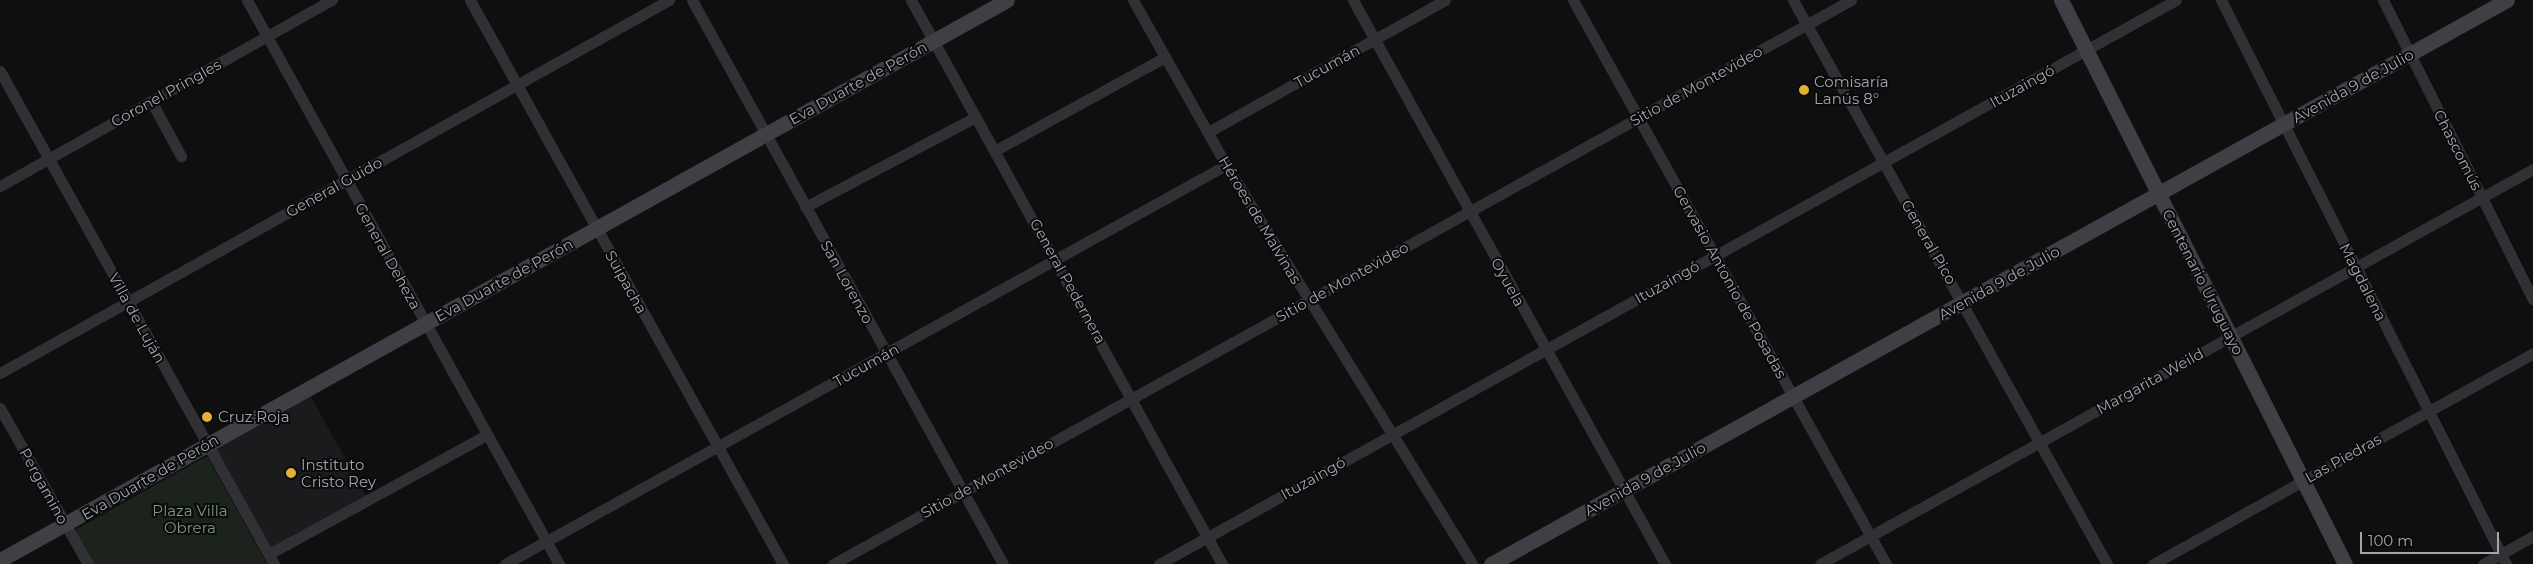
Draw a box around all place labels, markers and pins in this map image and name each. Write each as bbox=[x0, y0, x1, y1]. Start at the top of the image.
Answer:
place label: Comisaría Lanús 8° bbox=[1814, 72, 1889, 107]
marker: Comisaría Lanús 8° bbox=[1798, 84, 1810, 96]
place label: Cruz Roja bbox=[218, 408, 289, 426]
marker: Cruz Roja bbox=[200, 410, 214, 424]
place label: Instituto Cristo Rey bbox=[301, 455, 376, 490]
marker: Instituto Cristo Rey bbox=[285, 467, 297, 479]

